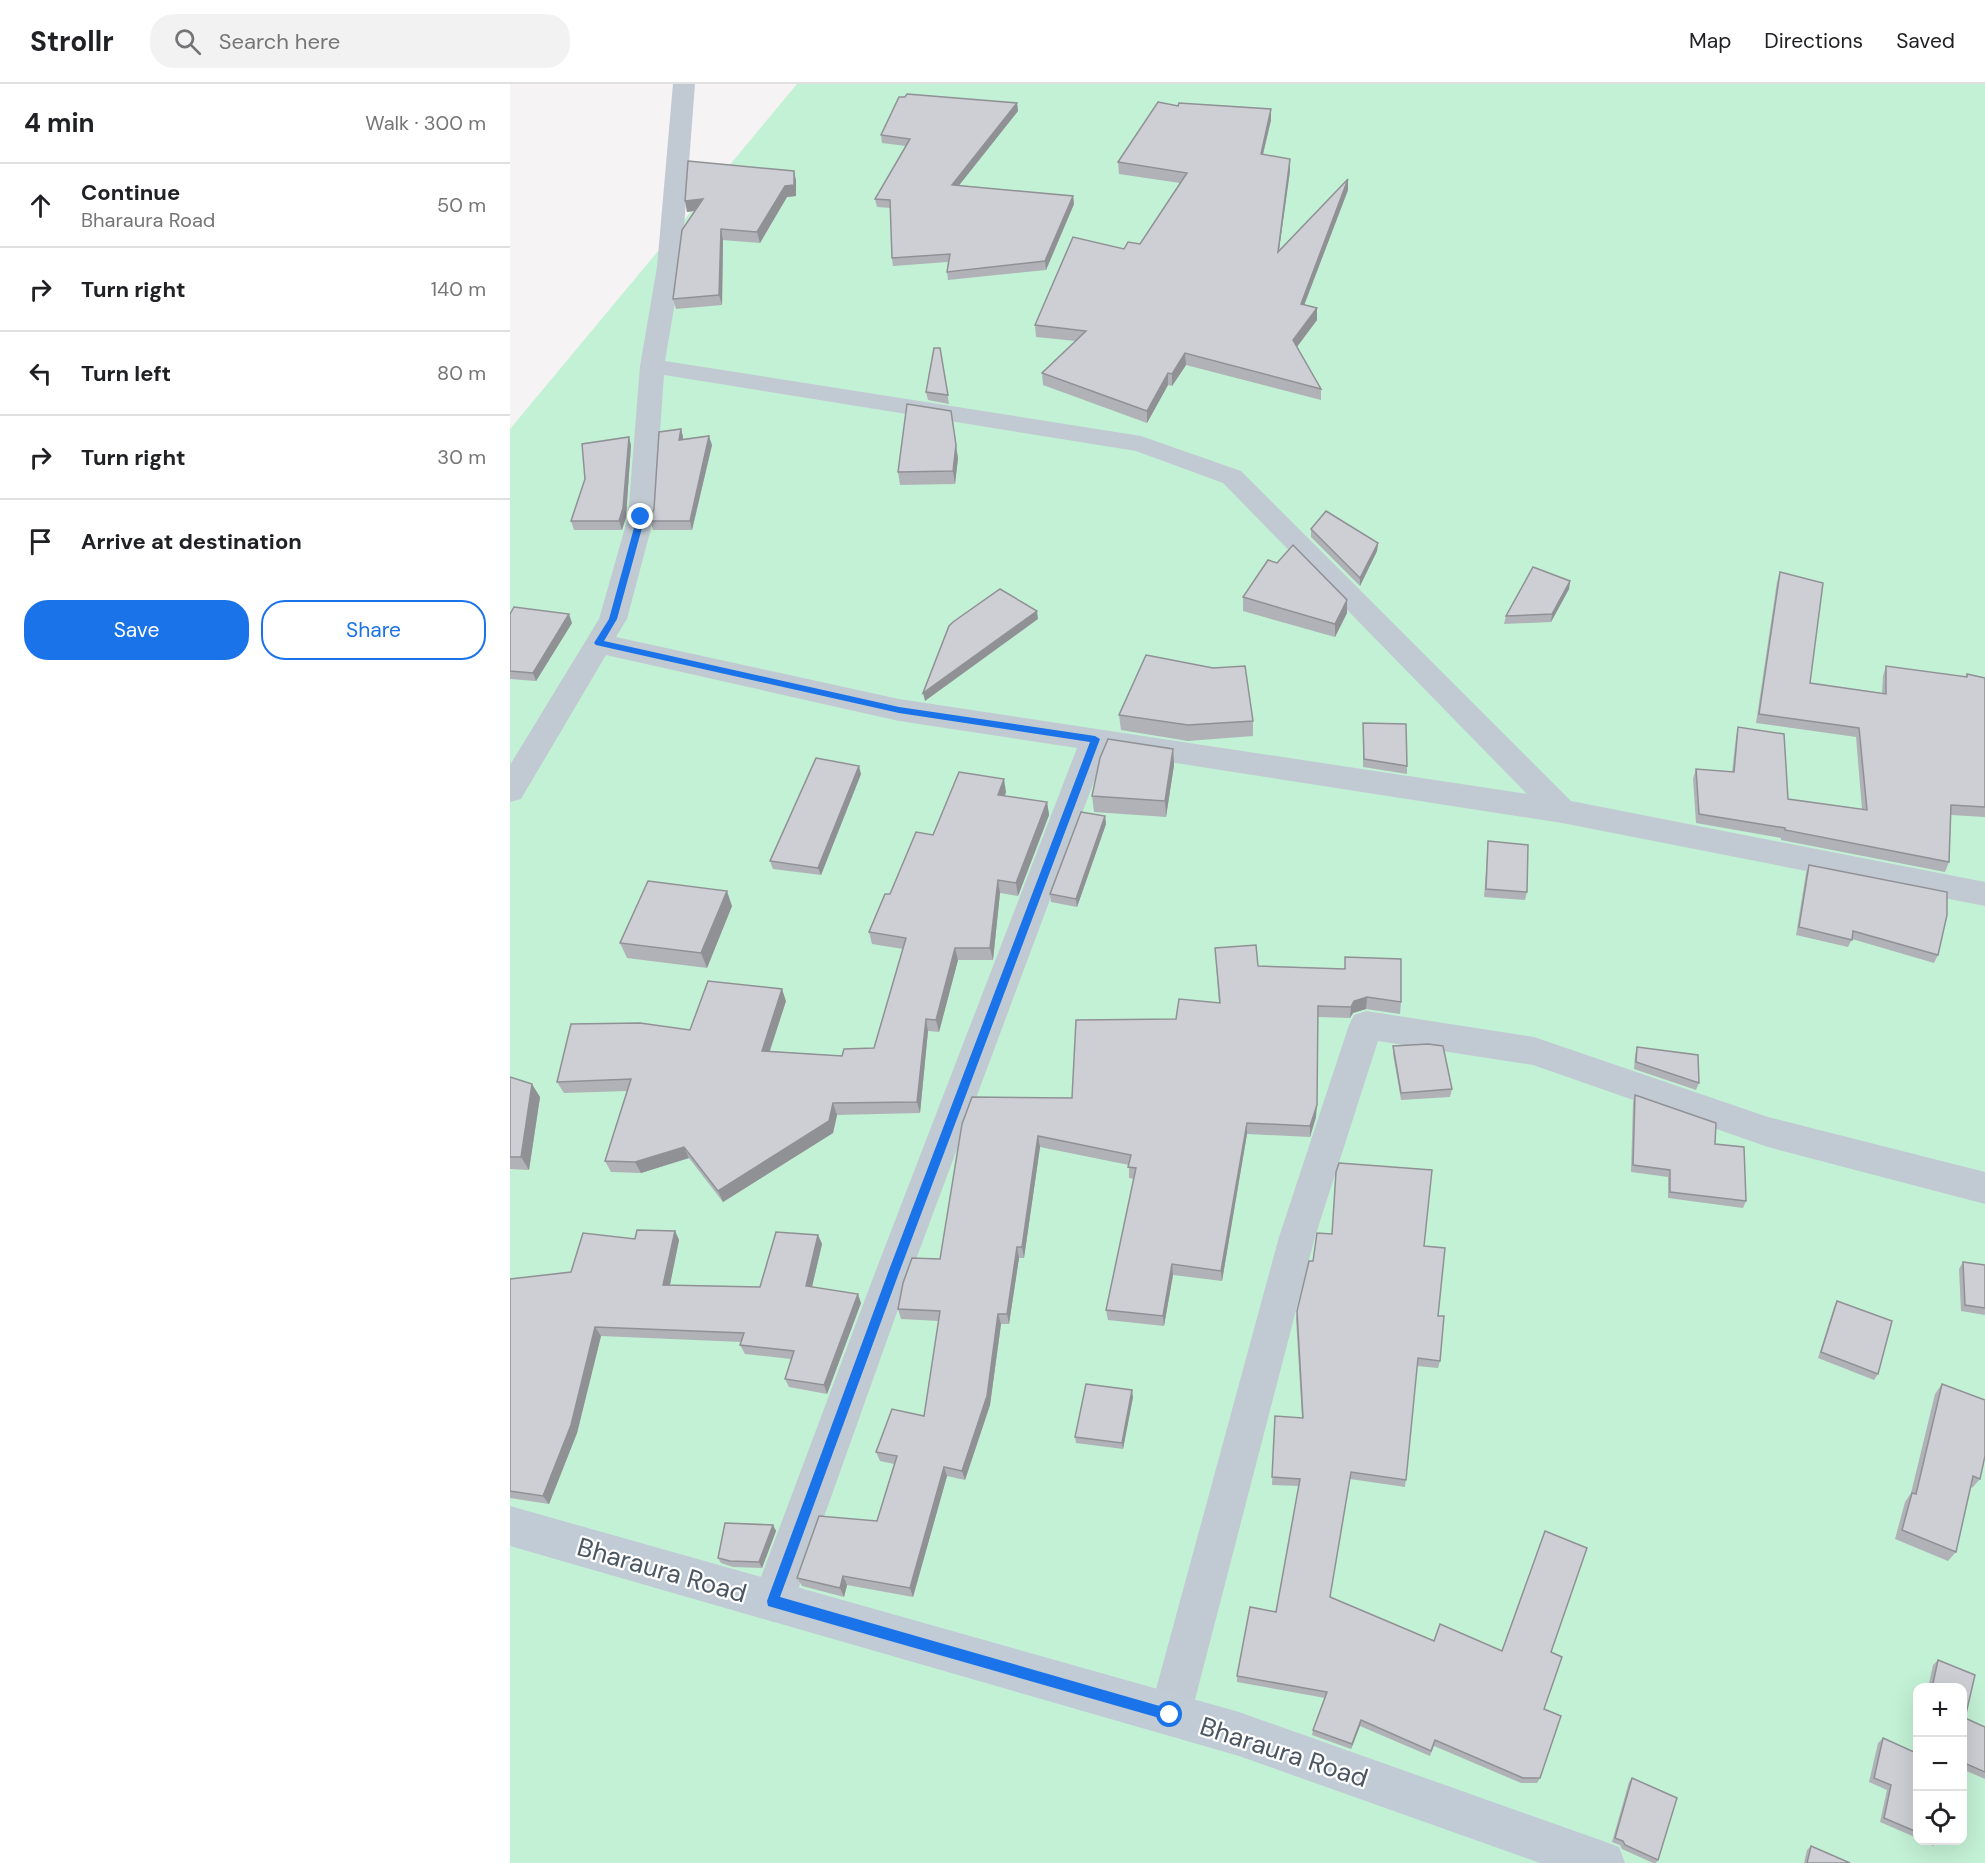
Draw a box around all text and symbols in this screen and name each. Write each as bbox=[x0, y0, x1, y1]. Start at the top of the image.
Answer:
search box bbox=[150, 14, 570, 68]
text: Strollr bbox=[30, 23, 114, 60]
icon: search bbox=[171, 25, 204, 58]
text: Search here bbox=[219, 27, 340, 56]
text: Map bbox=[1689, 27, 1731, 55]
text: Directions bbox=[1764, 27, 1863, 55]
text: Saved bbox=[1896, 27, 1955, 55]
text: 4 min bbox=[24, 106, 95, 140]
text: Walk · 300 m bbox=[365, 110, 486, 136]
text: Continue bbox=[81, 178, 180, 207]
icon: ahead bbox=[24, 189, 57, 222]
text: 50 m bbox=[437, 192, 486, 218]
text: Bharaura Road bbox=[81, 207, 215, 233]
icon: right bbox=[24, 273, 57, 306]
text: Turn right bbox=[81, 275, 186, 304]
text: 140 m bbox=[431, 276, 486, 302]
icon: left bbox=[24, 357, 57, 390]
text: Turn left bbox=[81, 359, 171, 388]
text: 80 m bbox=[437, 360, 486, 386]
icon: right bbox=[24, 441, 57, 474]
text: Turn right bbox=[81, 443, 186, 472]
text: 30 m bbox=[437, 444, 486, 470]
route end bbox=[627, 503, 653, 529]
icon: arrive bbox=[24, 525, 57, 558]
text: Arrive at destination bbox=[81, 527, 302, 556]
button: Save bbox=[24, 600, 249, 660]
button: Share bbox=[261, 600, 486, 660]
street label: Bharaura Road bbox=[573, 1530, 751, 1610]
map controls bbox=[1913, 1683, 1967, 1845]
button: + bbox=[1913, 1683, 1967, 1737]
route start bbox=[1156, 1701, 1182, 1727]
street label: Bharaura Road bbox=[1196, 1709, 1372, 1795]
button: − bbox=[1913, 1737, 1967, 1791]
button: locate bbox=[1913, 1791, 1967, 1845]

